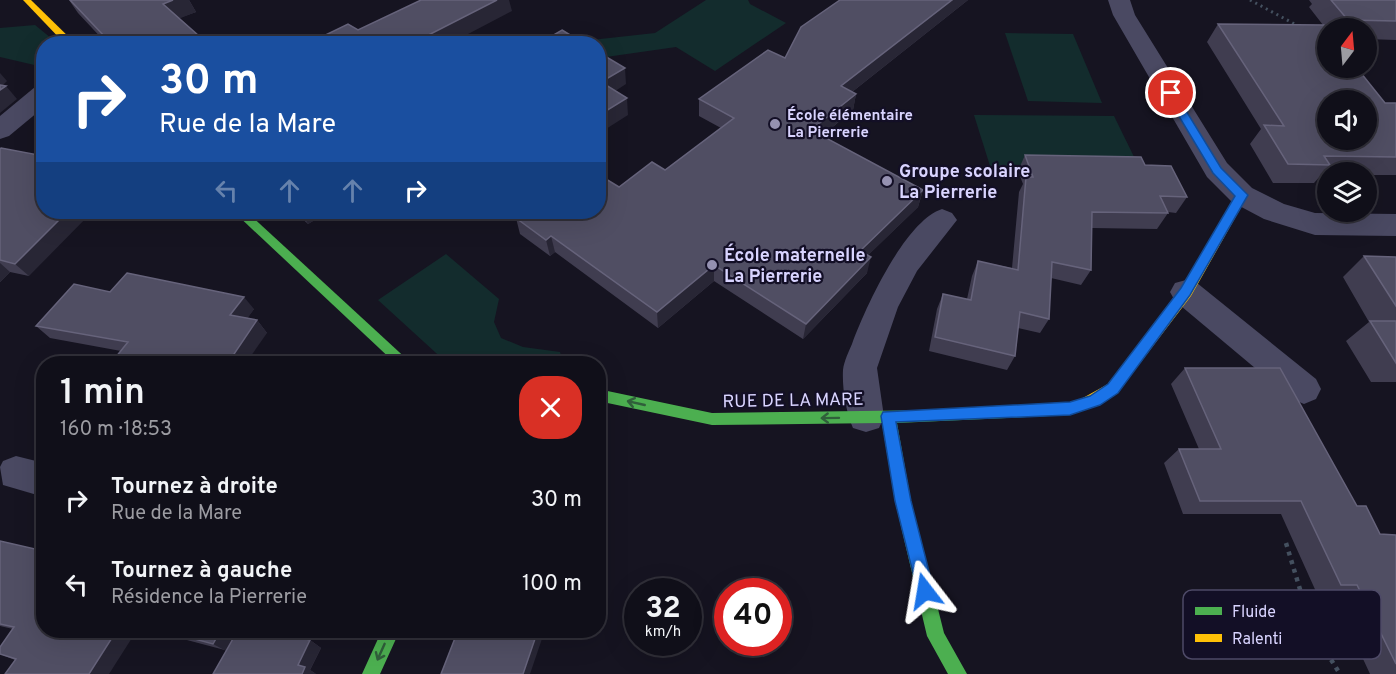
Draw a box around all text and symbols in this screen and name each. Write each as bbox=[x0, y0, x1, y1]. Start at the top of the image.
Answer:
north arrow bbox=[1317, 18, 1377, 78]
map controls bbox=[1317, 18, 1377, 222]
text: 30 m bbox=[159, 56, 258, 109]
icon: right bbox=[60, 60, 138, 138]
pin bbox=[1145, 67, 1196, 118]
icon: arrive bbox=[1154, 76, 1187, 109]
button: sound bbox=[1317, 90, 1377, 150]
place label: École élémentaire La Pierrerie bbox=[787, 106, 913, 143]
text: Rue de la Mare bbox=[159, 108, 336, 142]
marker: École élémentaire La Pierrerie bbox=[768, 117, 782, 131]
place label: Groupe scolaire La Pierrerie bbox=[899, 161, 1030, 205]
button: layers bbox=[1317, 162, 1377, 222]
icon: left bbox=[210, 174, 243, 207]
icon: ahead bbox=[273, 174, 306, 207]
icon: ahead bbox=[336, 174, 369, 207]
icon: right bbox=[399, 174, 432, 207]
marker: Groupe scolaire La Pierrerie bbox=[880, 174, 894, 188]
place label: École maternelle La Pierrerie bbox=[724, 243, 865, 289]
marker: École maternelle La Pierrerie bbox=[705, 258, 719, 272]
text: 1 min bbox=[60, 371, 145, 417]
button: close bbox=[519, 376, 582, 439]
street label: RUE DE LA MARE bbox=[722, 389, 864, 414]
one-way arrow bbox=[627, 397, 646, 409]
one-way arrow bbox=[820, 412, 840, 424]
text: 160 m · 18:53 bbox=[60, 417, 172, 443]
text: Tournez à droite bbox=[111, 474, 278, 501]
icon: right bbox=[60, 484, 93, 517]
text: 30 m bbox=[531, 487, 582, 514]
text: Rue de la Mare bbox=[111, 501, 242, 527]
text: Tournez à gauche bbox=[111, 558, 292, 585]
position arrow bbox=[893, 559, 957, 623]
icon: left bbox=[60, 568, 93, 601]
text: 100 m bbox=[522, 571, 582, 598]
speed limit sign: 40 bbox=[714, 578, 792, 656]
text: Résidence la Pierrerie bbox=[111, 585, 307, 611]
legend bbox=[1183, 590, 1381, 659]
text: 32 bbox=[645, 591, 681, 628]
text: Fluide bbox=[1232, 603, 1276, 623]
text: km/h bbox=[645, 623, 681, 642]
text: Ralenti bbox=[1232, 630, 1282, 650]
one-way arrow bbox=[375, 642, 386, 661]

